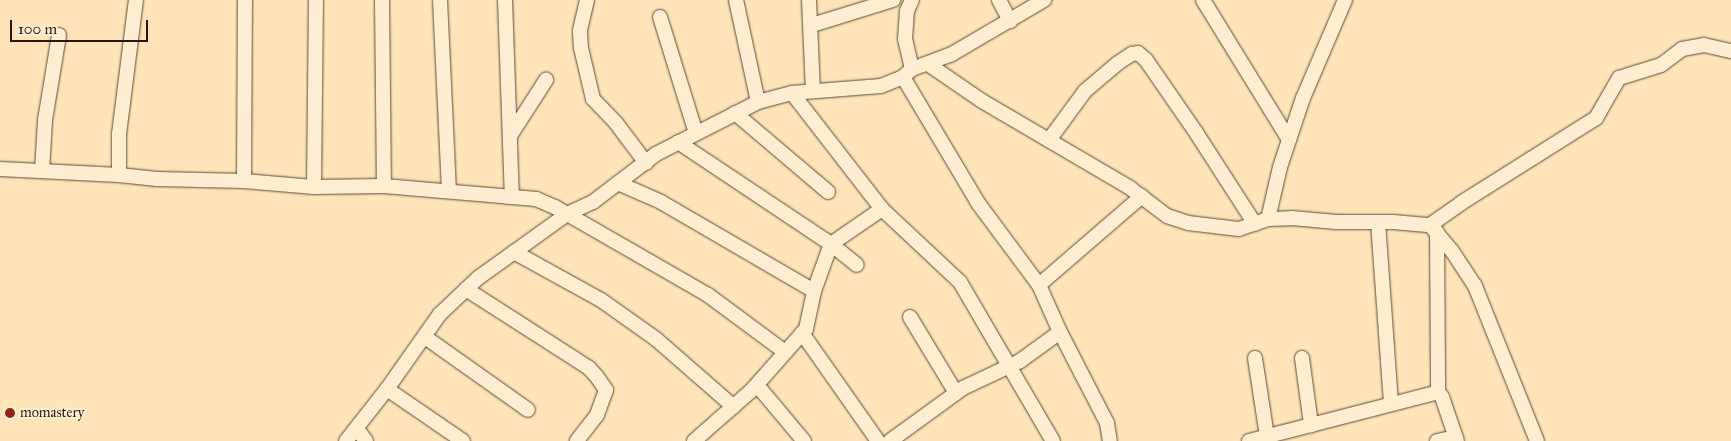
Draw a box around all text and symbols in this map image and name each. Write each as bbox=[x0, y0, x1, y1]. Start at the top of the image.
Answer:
scale bar bbox=[12, 10, 150, 42]
text: 100 m bbox=[18, 20, 57, 38]
place label: momastery bbox=[20, 405, 84, 421]
marker: momastery bbox=[4, 407, 16, 419]

